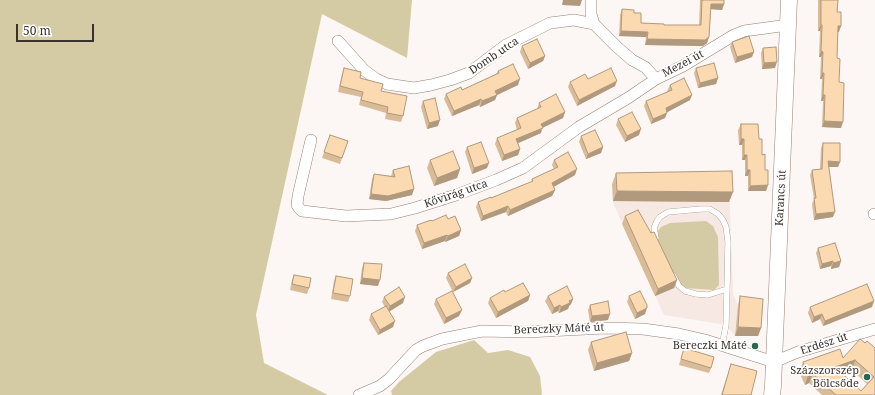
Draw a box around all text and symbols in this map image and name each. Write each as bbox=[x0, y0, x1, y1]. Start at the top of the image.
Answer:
scale bar bbox=[18, 16, 96, 42]
text: 50 m bbox=[23, 22, 51, 39]
street label: Domb utca bbox=[467, 35, 521, 77]
street label: Mezei út bbox=[660, 48, 706, 80]
street label: Karancs út bbox=[773, 170, 789, 226]
street label: Kővirág utca bbox=[423, 177, 489, 211]
street label: Bereczky Máté út bbox=[513, 321, 605, 337]
street label: Erdész út bbox=[799, 330, 849, 358]
place label: Bereczki Máté bbox=[673, 339, 747, 353]
marker: Bereczki Máté bbox=[750, 341, 760, 351]
place label: Százszorszép Bölcsőde bbox=[790, 364, 859, 390]
marker: Százszorszép Bölcsőde bbox=[862, 372, 872, 382]

